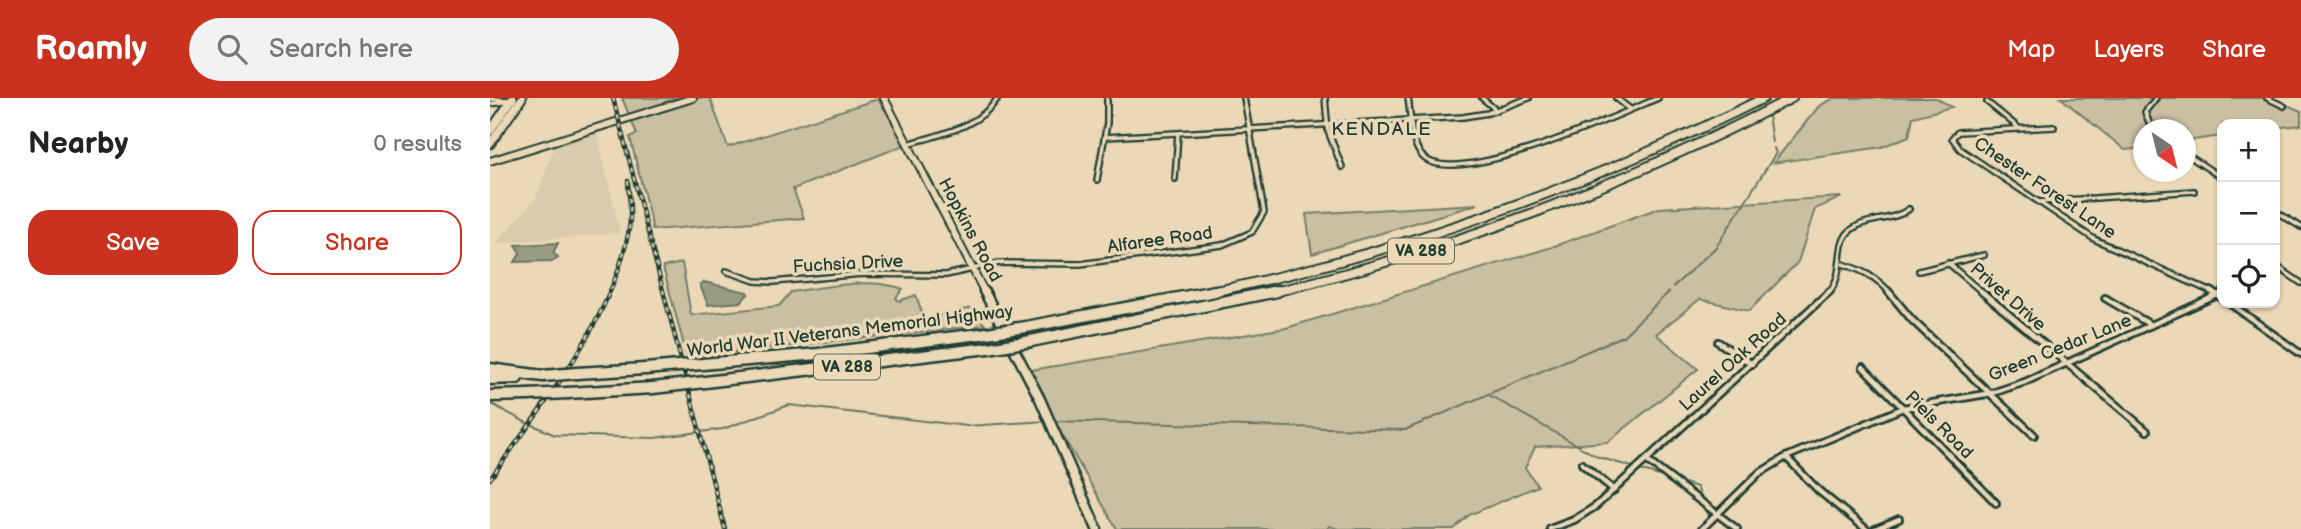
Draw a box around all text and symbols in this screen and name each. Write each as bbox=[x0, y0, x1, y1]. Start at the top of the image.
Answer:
search box bbox=[189, 18, 679, 81]
text: Roamly bbox=[35, 29, 147, 69]
icon: search bbox=[213, 30, 251, 68]
text: Search here bbox=[269, 34, 413, 65]
text: Map bbox=[2007, 35, 2055, 64]
text: Layers bbox=[2093, 35, 2164, 64]
text: Share bbox=[2202, 35, 2266, 64]
district label: KENDALE bbox=[1331, 118, 1433, 141]
north arrow bbox=[2133, 119, 2196, 182]
map controls bbox=[2217, 119, 2280, 308]
button: + bbox=[2217, 119, 2280, 182]
text: Nearby bbox=[28, 126, 128, 162]
text: 0 results bbox=[373, 130, 462, 158]
street label: Chester Forest Lane bbox=[1970, 133, 2120, 243]
street label: Hopkins Road bbox=[934, 175, 1006, 285]
button: − bbox=[2217, 182, 2280, 245]
button: Save bbox=[28, 210, 238, 275]
button: Share bbox=[252, 210, 462, 275]
street label: Alfaree Road bbox=[1106, 222, 1214, 258]
road number: VA 288 bbox=[1388, 238, 1454, 264]
button: locate bbox=[2217, 245, 2280, 308]
street label: Fuchsia Drive bbox=[792, 251, 904, 277]
street label: Privet Drive bbox=[1966, 258, 2050, 336]
street label: World War II Veterans Memorial Highway bbox=[686, 300, 1015, 361]
street label: Laurel Oak Road bbox=[1675, 309, 1791, 415]
street label: Green Cedar Lane bbox=[1986, 310, 2135, 386]
road number: VA 288 bbox=[814, 354, 880, 380]
street label: Piels Road bbox=[1901, 387, 1977, 463]

